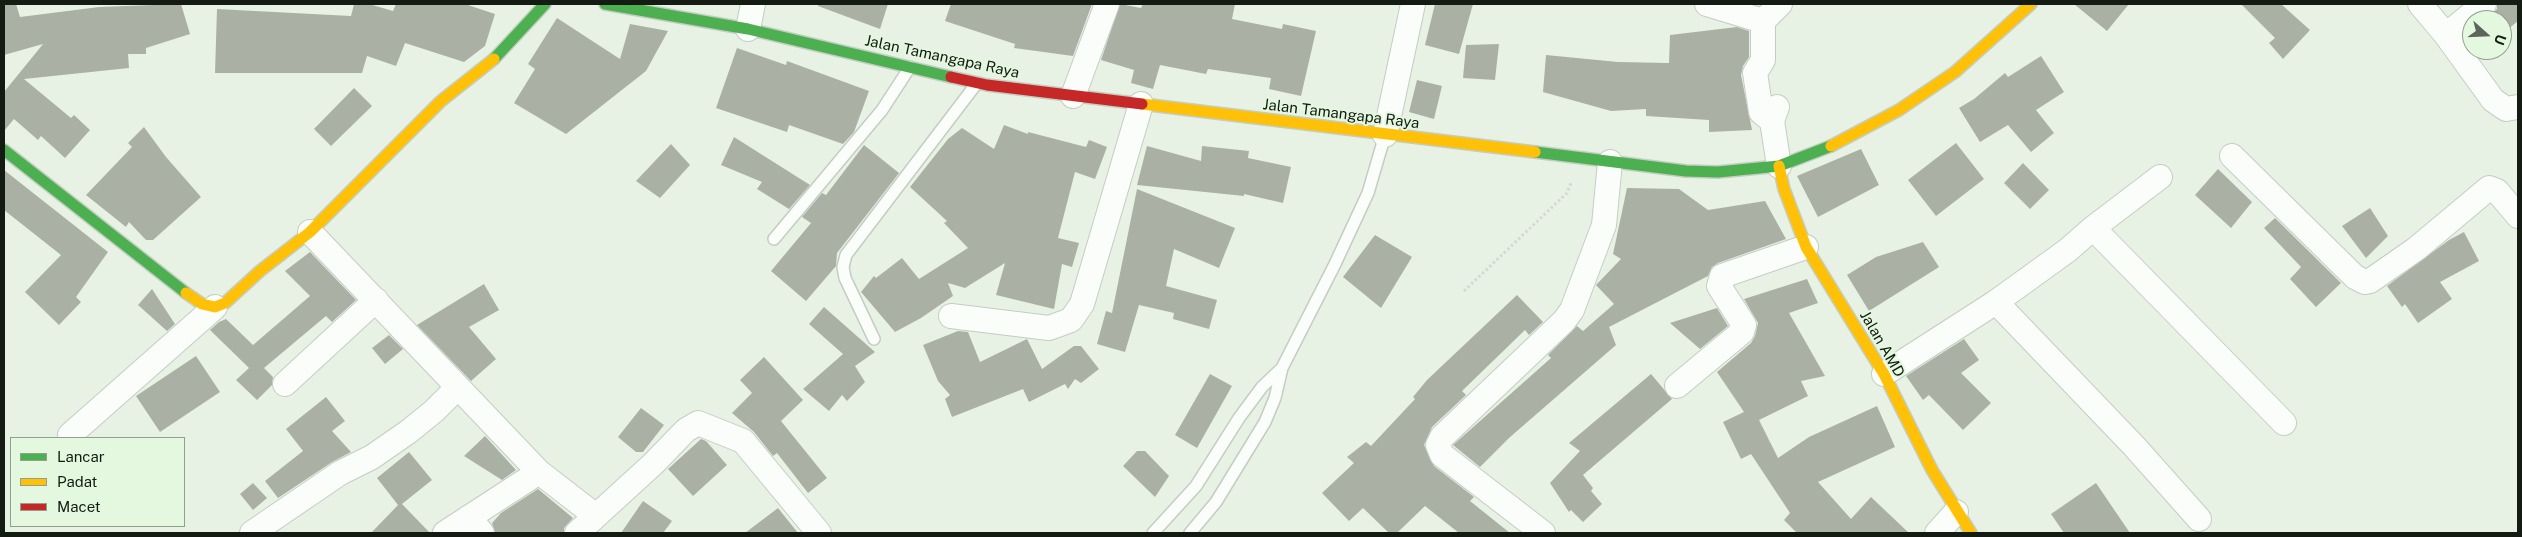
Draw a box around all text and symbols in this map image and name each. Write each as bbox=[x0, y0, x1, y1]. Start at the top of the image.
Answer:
north arrow bbox=[2462, 10, 2512, 60]
street label: Jalan Tamangapa Raya bbox=[863, 32, 1021, 82]
text: U bbox=[2491, 32, 2509, 47]
street label: Jalan Tamangapa Raya bbox=[1262, 95, 1420, 133]
street label: Jalan AMD bbox=[1856, 308, 1908, 380]
legend bbox=[10, 437, 185, 527]
text: Lancar bbox=[57, 448, 105, 465]
text: Padat bbox=[57, 473, 97, 490]
text: Macet bbox=[57, 498, 101, 515]

